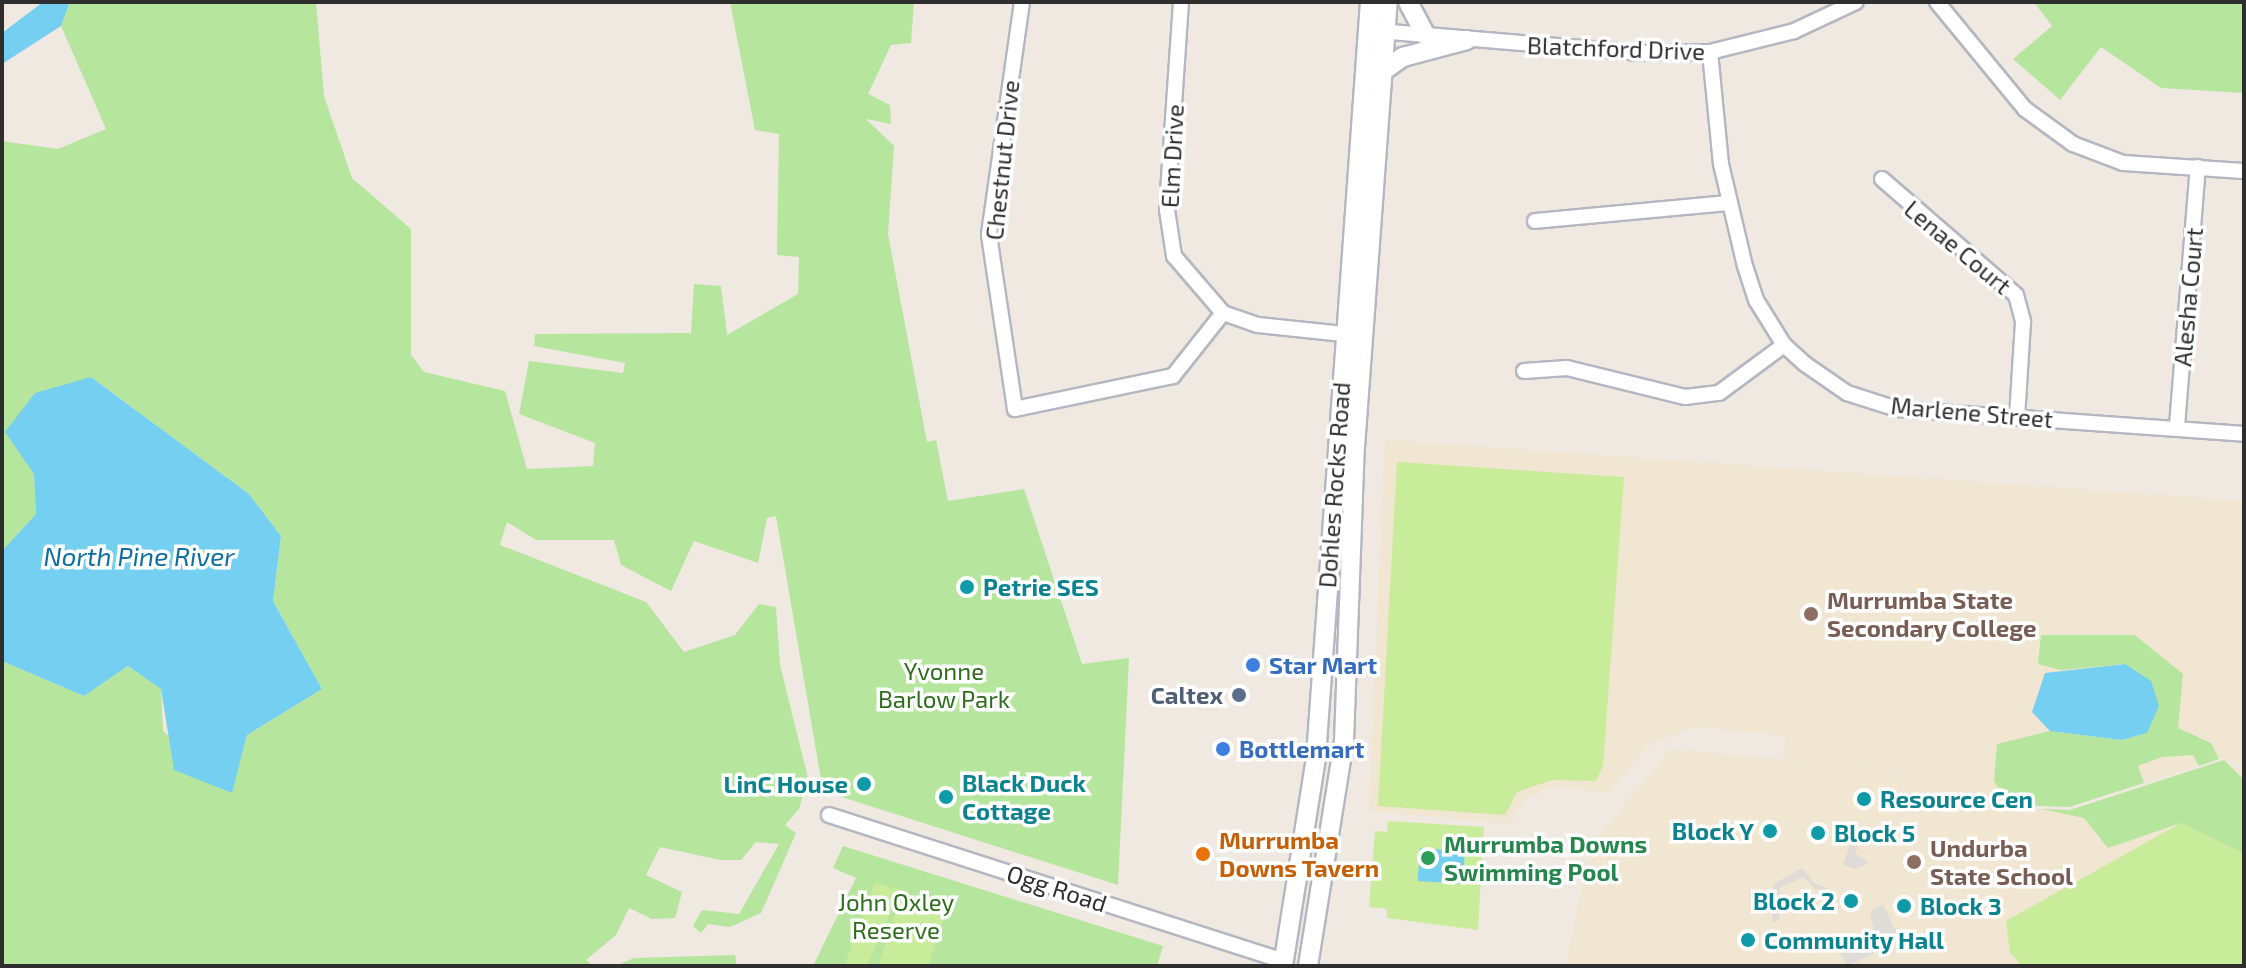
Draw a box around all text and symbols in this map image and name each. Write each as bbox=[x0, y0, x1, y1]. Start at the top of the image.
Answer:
street label: Blatchford Drive bbox=[1527, 31, 1705, 65]
street label: Chestnut Drive bbox=[979, 78, 1025, 242]
street label: Elm Drive bbox=[1155, 103, 1189, 209]
street label: Lenae Court bbox=[1899, 194, 2017, 300]
street label: Alesha Court bbox=[2168, 226, 2208, 368]
street label: Dohles Rocks Road bbox=[1312, 381, 1356, 589]
street label: Marlene Street bbox=[1890, 391, 2054, 433]
water label: North Pine River bbox=[44, 540, 234, 572]
place label: Petrie SES bbox=[983, 573, 1099, 601]
marker: Petrie SES bbox=[958, 578, 976, 596]
place label: Murrumba State Secondary College bbox=[1827, 586, 2037, 642]
marker: Murrumba State Secondary College bbox=[1802, 605, 1820, 623]
place label: Star Mart bbox=[1269, 651, 1378, 679]
marker: Star Mart bbox=[1244, 656, 1262, 674]
park label: Yvonne Barlow Park bbox=[878, 657, 1010, 713]
place label: Caltex bbox=[1151, 681, 1223, 709]
marker: Caltex bbox=[1230, 686, 1248, 704]
place label: Bottlemart bbox=[1239, 735, 1364, 763]
marker: Bottlemart bbox=[1214, 740, 1232, 758]
place label: Black Duck Cottage bbox=[962, 769, 1086, 825]
place label: LinC House bbox=[724, 770, 848, 798]
marker: LinC House bbox=[855, 775, 873, 793]
place label: Resource Cen bbox=[1880, 785, 2033, 813]
marker: Black Duck Cottage bbox=[937, 788, 955, 806]
marker: Resource Cen bbox=[1855, 790, 1873, 808]
place label: Block Y bbox=[1671, 817, 1754, 845]
place label: Block 5 bbox=[1834, 819, 1915, 847]
marker: Block Y bbox=[1761, 822, 1779, 840]
marker: Block 5 bbox=[1809, 824, 1827, 842]
place label: Murrumba Downs Tavern bbox=[1219, 826, 1380, 882]
place label: Murrumba Downs Swimming Pool bbox=[1444, 830, 1647, 886]
place label: Undurba State School bbox=[1930, 834, 2073, 890]
marker: Murrumba Downs Tavern bbox=[1194, 845, 1212, 863]
marker: Murrumba Downs Swimming Pool bbox=[1419, 849, 1437, 867]
marker: Undurba State School bbox=[1905, 853, 1923, 871]
street label: Ogg Road bbox=[1003, 858, 1111, 918]
place label: Block 2 bbox=[1753, 887, 1835, 915]
park label: John Oxley Reserve bbox=[838, 888, 954, 944]
marker: Block 2 bbox=[1842, 892, 1860, 910]
place label: Block 3 bbox=[1920, 892, 2002, 920]
marker: Block 3 bbox=[1895, 897, 1913, 915]
place label: Community Hall bbox=[1764, 926, 1944, 954]
marker: Community Hall bbox=[1739, 931, 1757, 949]

